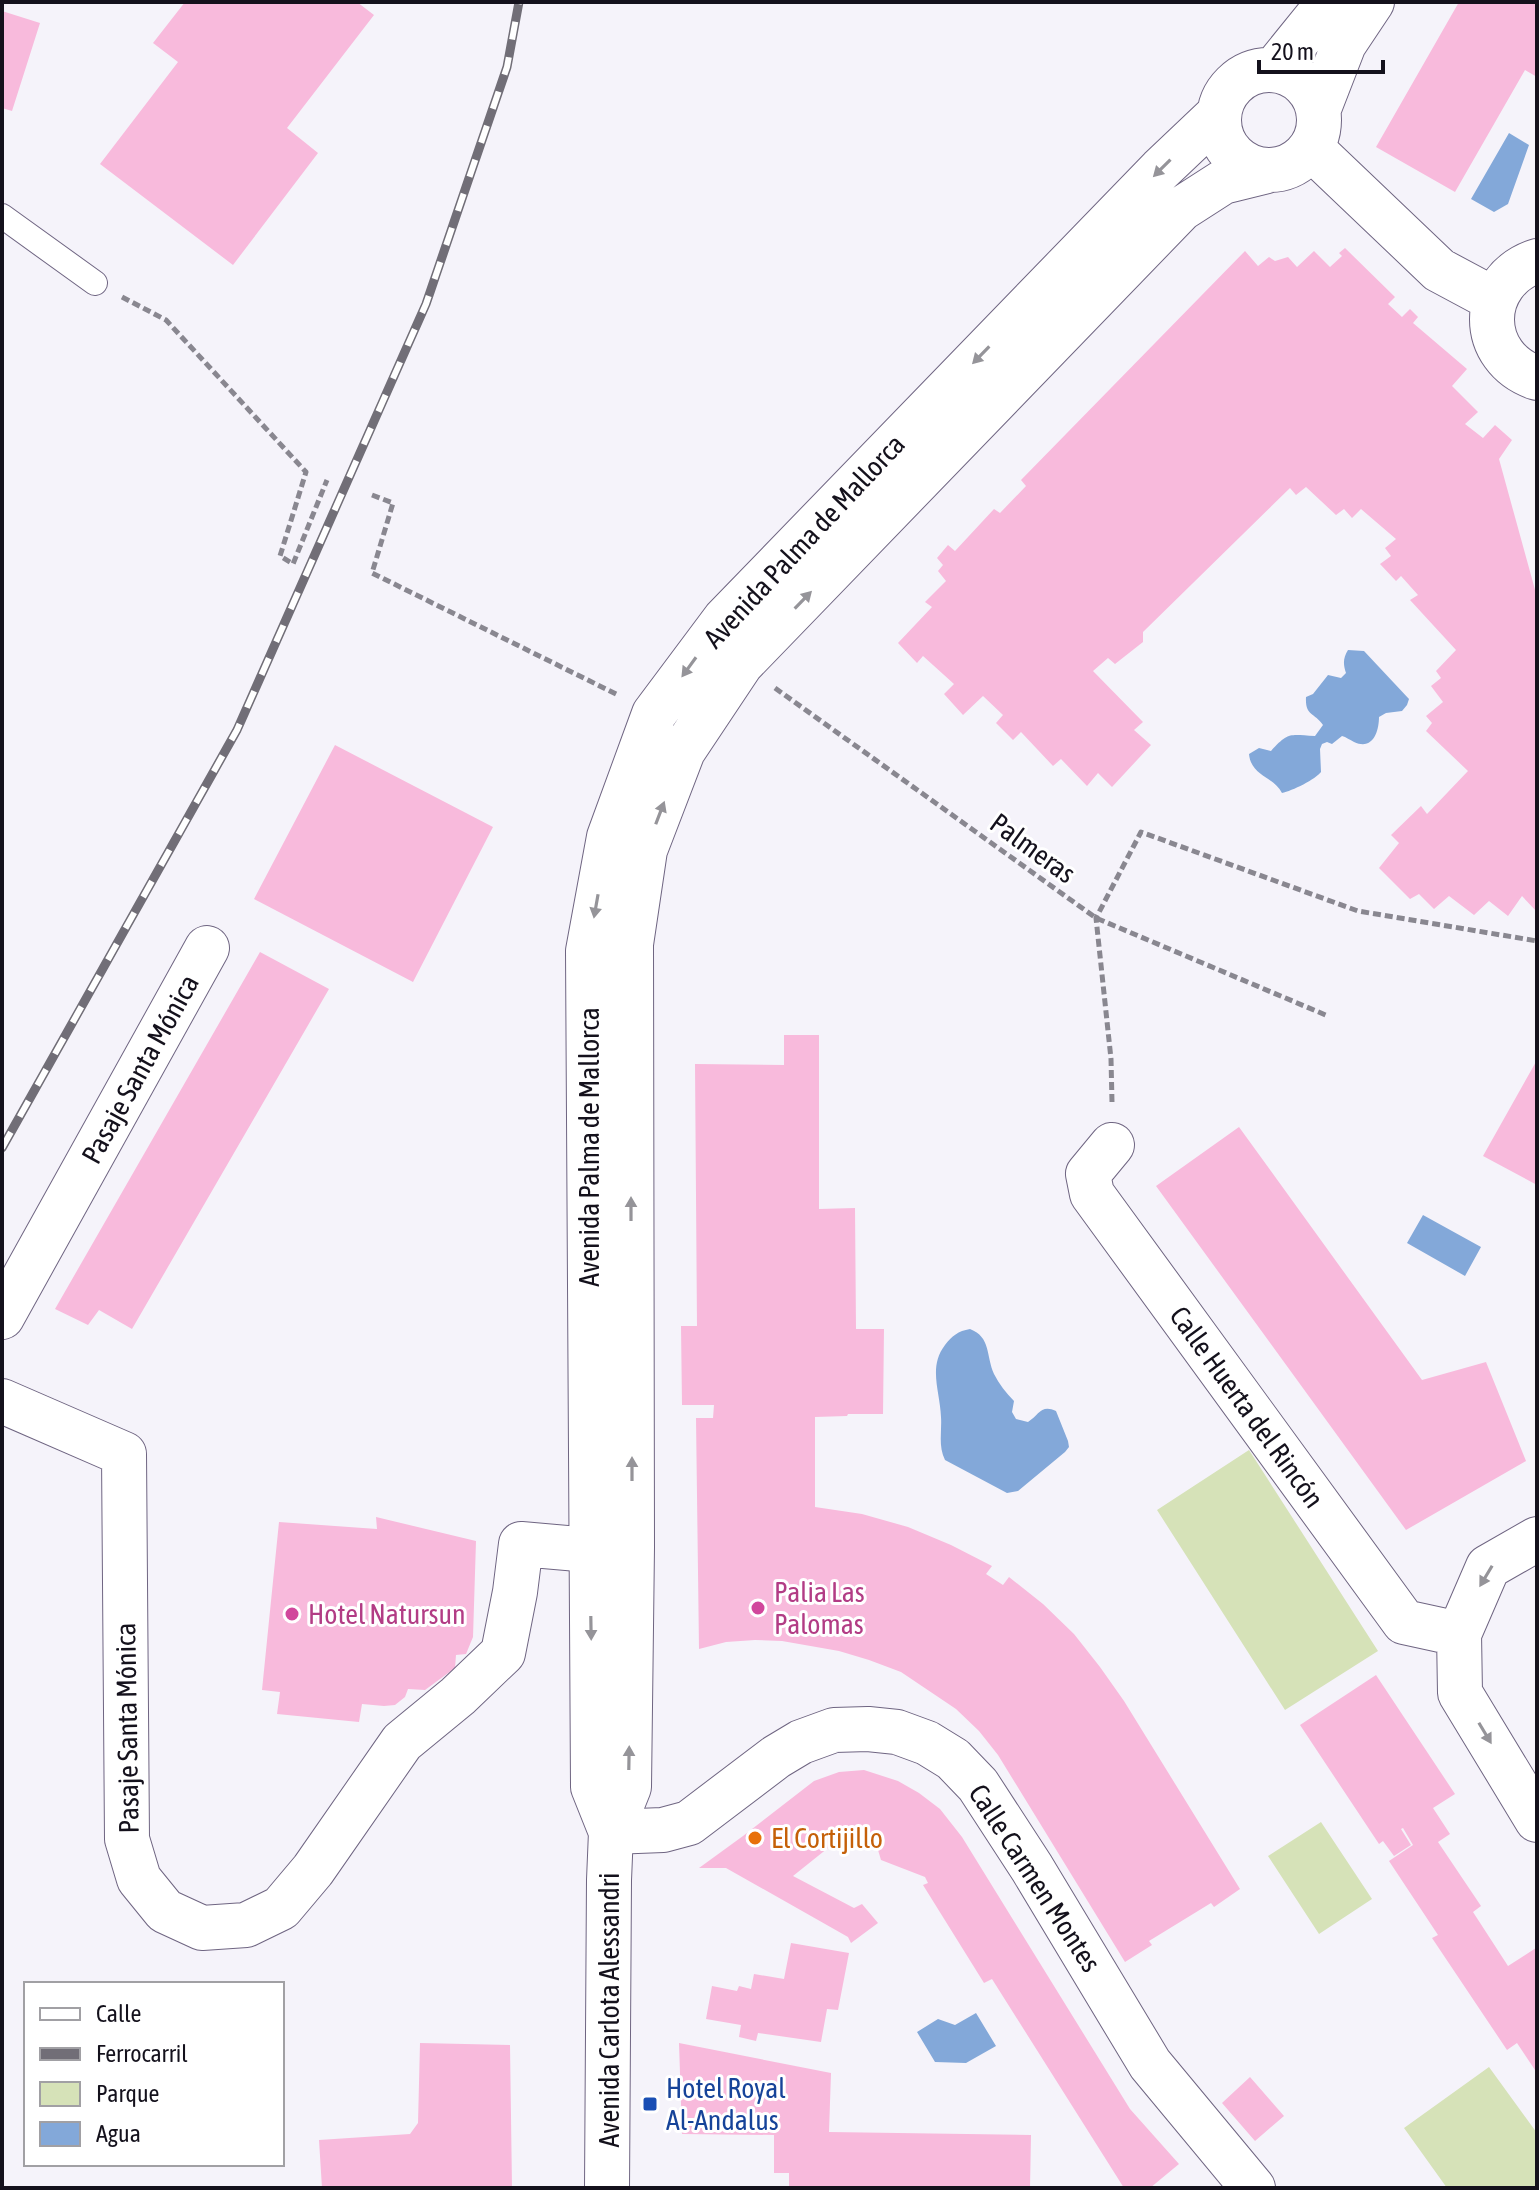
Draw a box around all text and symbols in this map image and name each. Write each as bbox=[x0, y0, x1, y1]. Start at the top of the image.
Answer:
scale bar bbox=[1259, 24, 1383, 74]
text: 20 m bbox=[1271, 38, 1314, 65]
one-way arrow bbox=[1154, 158, 1172, 177]
one-way arrow bbox=[973, 345, 991, 364]
street label: Avenida Palma de Mallorca bbox=[697, 428, 911, 654]
one-way arrow bbox=[794, 591, 812, 610]
one-way arrow bbox=[682, 657, 698, 677]
one-way arrow bbox=[654, 800, 666, 824]
street label: Palmeras bbox=[984, 807, 1082, 889]
one-way arrow bbox=[590, 894, 602, 919]
street label: Pasaje Santa Mónica bbox=[75, 969, 205, 1169]
street label: Avenida Palma de Mallorca bbox=[573, 1007, 605, 1287]
one-way arrow bbox=[625, 1196, 637, 1221]
street label: Calle Huerta del Rincón bbox=[1163, 1300, 1331, 1514]
one-way arrow bbox=[626, 1456, 638, 1481]
one-way arrow bbox=[1479, 1565, 1494, 1588]
place label: Palia Las Palomas bbox=[774, 1576, 865, 1640]
place label: Hotel Natursun bbox=[308, 1598, 466, 1630]
marker: Palia Las Palomas bbox=[749, 1599, 767, 1617]
marker: Hotel Natursun bbox=[283, 1605, 301, 1623]
one-way arrow bbox=[585, 1616, 597, 1641]
street label: Pasaje Santa Mónica bbox=[109, 1622, 145, 1834]
one-way arrow bbox=[1478, 1722, 1492, 1744]
one-way arrow bbox=[623, 1745, 635, 1770]
street label: Calle Carmen Montes bbox=[963, 1778, 1107, 1978]
place label: El Cortijillo bbox=[771, 1822, 883, 1854]
marker: El Cortijillo bbox=[746, 1829, 764, 1847]
street label: Avenida Carlota Alessandri bbox=[593, 1873, 625, 2147]
legend bbox=[24, 1982, 284, 2166]
text: Calle bbox=[96, 2000, 141, 2027]
text: Ferrocarril bbox=[96, 2040, 188, 2067]
place label: Hotel Royal Al-Andalus bbox=[666, 2072, 786, 2136]
text: Parque bbox=[96, 2080, 159, 2107]
marker: Hotel Royal Al-Andalus bbox=[641, 2095, 659, 2113]
text: Agua bbox=[96, 2120, 141, 2147]

